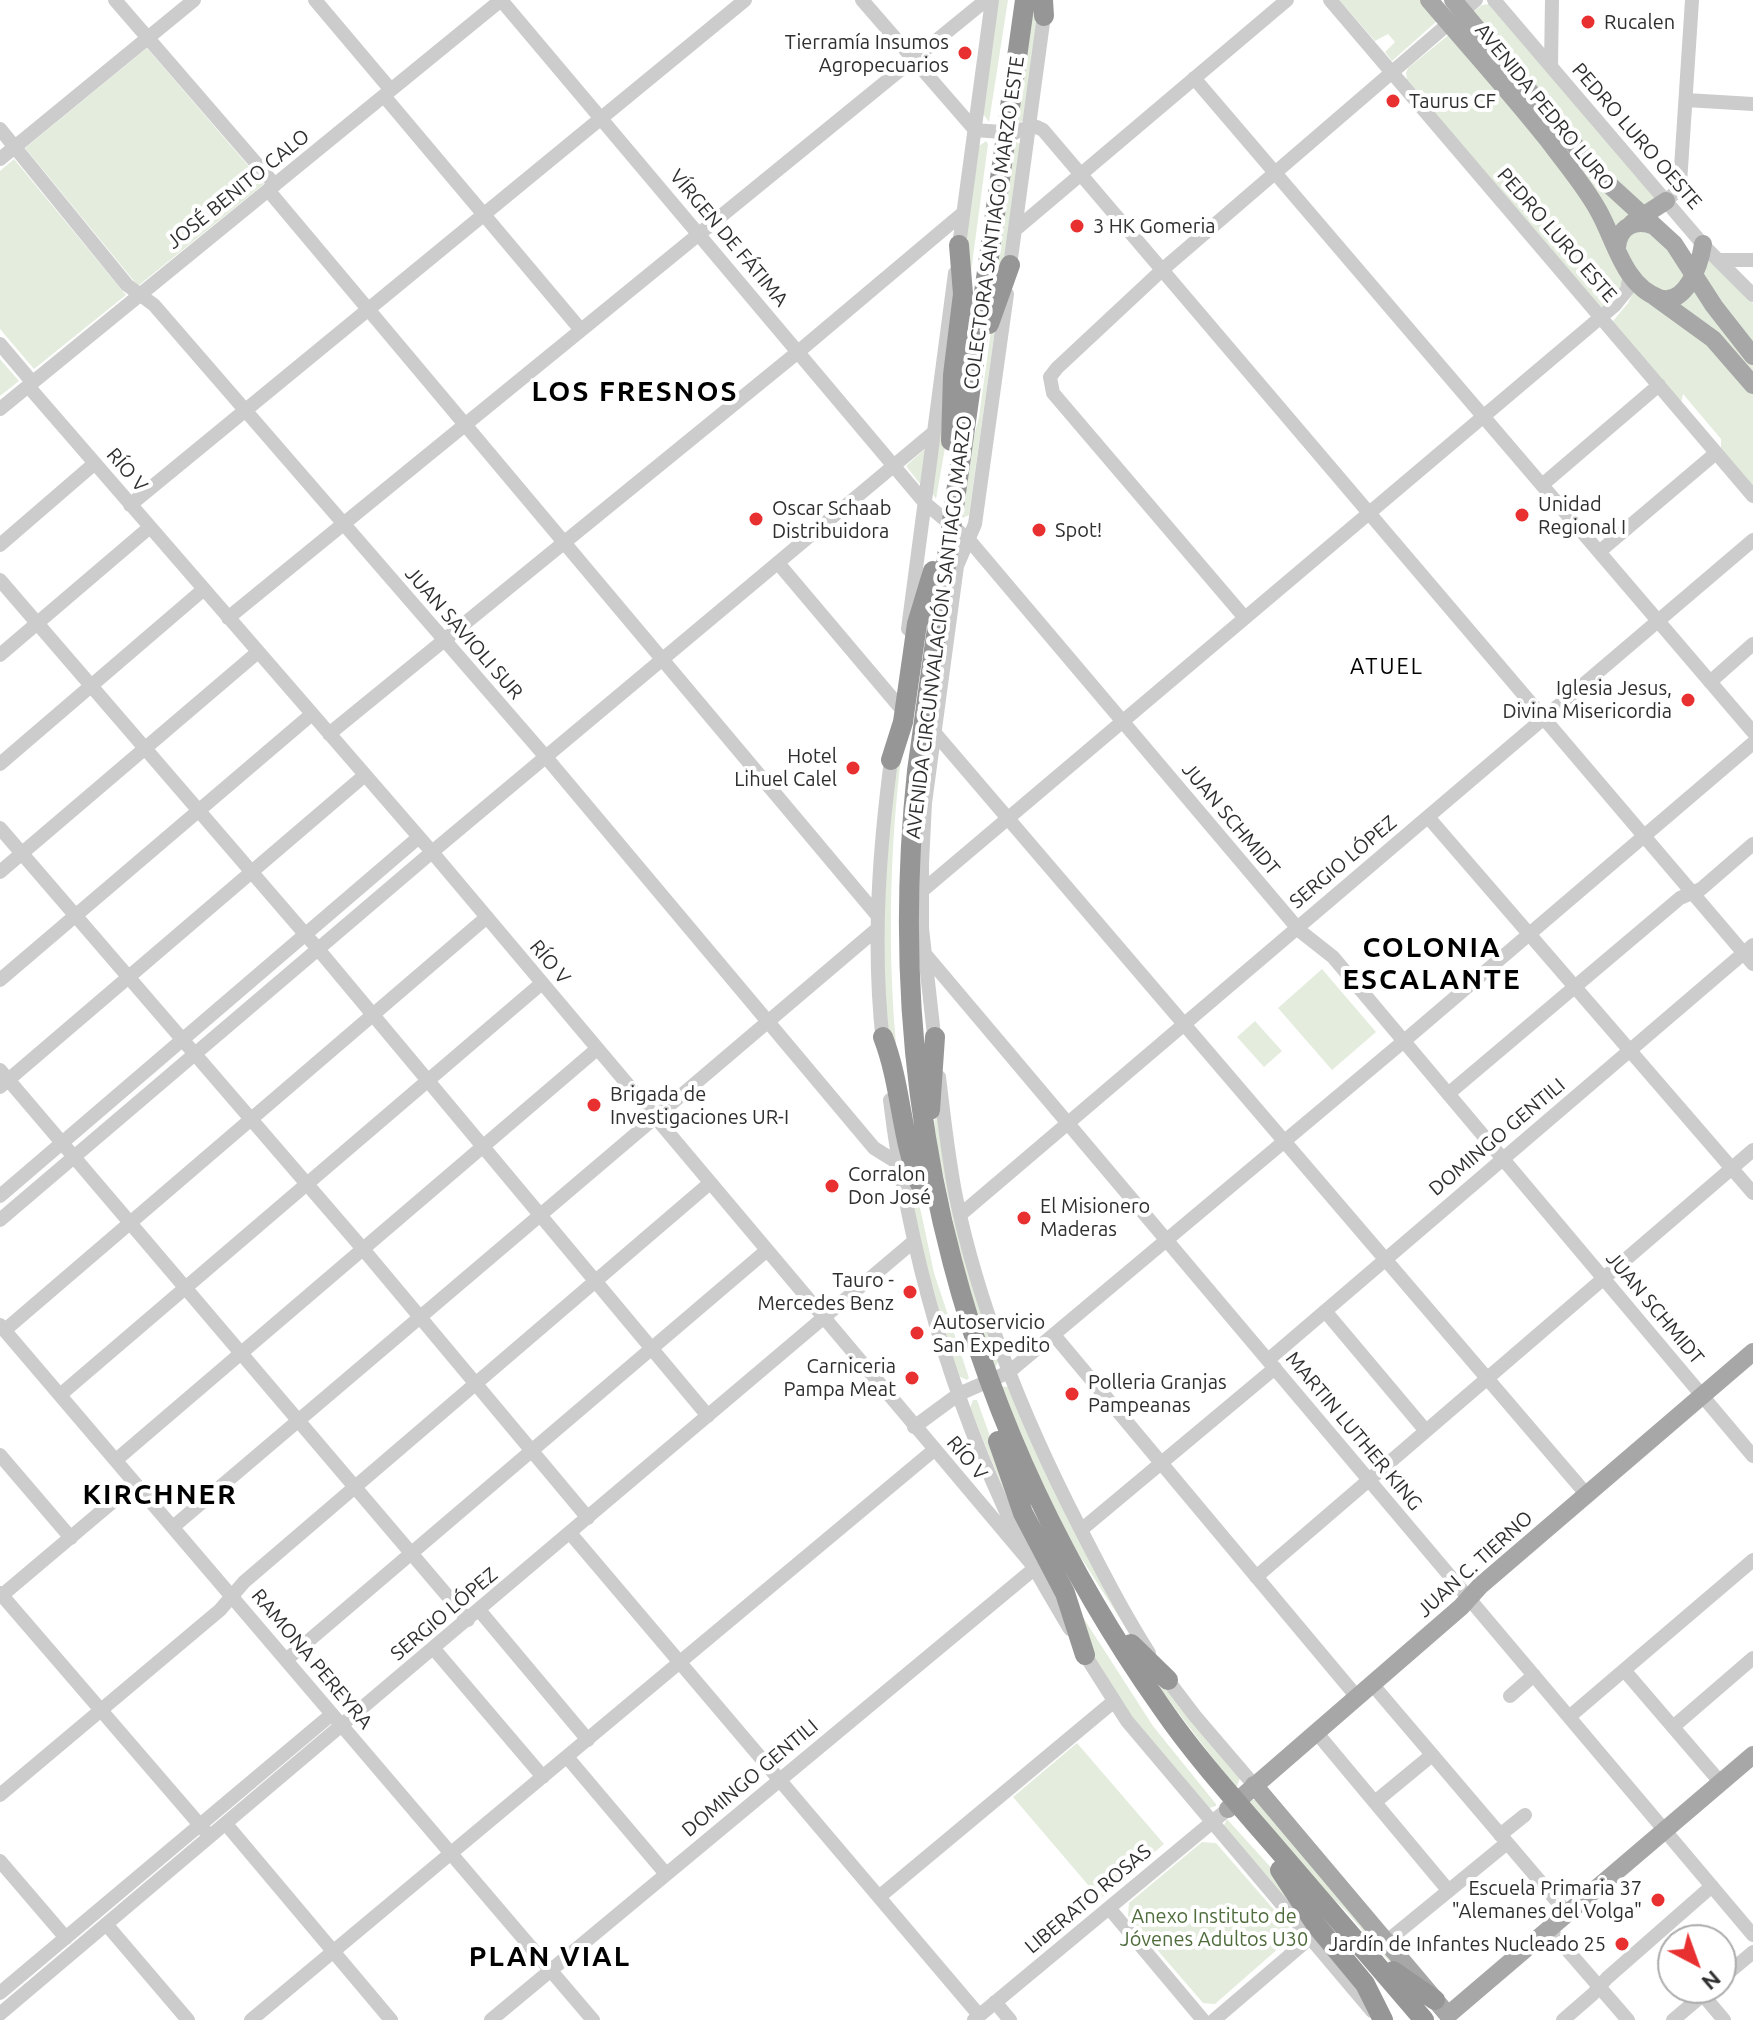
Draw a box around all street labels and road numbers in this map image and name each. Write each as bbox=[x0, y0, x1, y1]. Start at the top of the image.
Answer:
street label: AVENIDA PEDRO LURO bbox=[1470, 19, 1620, 195]
street label: COLECTORA SANTIAGO MARZO ESTE bbox=[959, 55, 1029, 391]
street label: PEDRO LURO OESTE bbox=[1567, 58, 1707, 214]
street label: JOSÉ BENITO CALO bbox=[162, 124, 314, 254]
street label: PEDRO LURO ESTE bbox=[1492, 163, 1622, 307]
street label: VÍRGEN DE FÁTIMA bbox=[665, 165, 793, 311]
street label: AVENIDA CIRCUNVALACIÓN SANTIAGO MARZO bbox=[901, 414, 977, 840]
street label: RÍO V bbox=[101, 443, 153, 497]
street label: JUAN SAVIOLI SUR bbox=[400, 562, 528, 704]
street label: JUAN SCHMIDT bbox=[1177, 758, 1285, 880]
street label: SERGIO LÓPEZ bbox=[1285, 810, 1401, 914]
street label: RÍO V bbox=[525, 935, 575, 989]
street label: DOMINGO GENTILI bbox=[1424, 1073, 1570, 1201]
street label: JUAN SCHMIDT bbox=[1601, 1247, 1709, 1369]
street label: MARTIN LUTHER KING bbox=[1281, 1347, 1427, 1515]
street label: RÍO V bbox=[942, 1431, 992, 1485]
street label: JUAN C. TIERNO bbox=[1412, 1506, 1538, 1622]
street label: SERGIO LÓPEZ bbox=[386, 1562, 502, 1666]
street label: RAMONA PEREYRA bbox=[246, 1584, 378, 1734]
street label: DOMINGO GENTILI bbox=[677, 1714, 823, 1842]
street label: LIBERATO ROSAS bbox=[1020, 1839, 1156, 1959]

